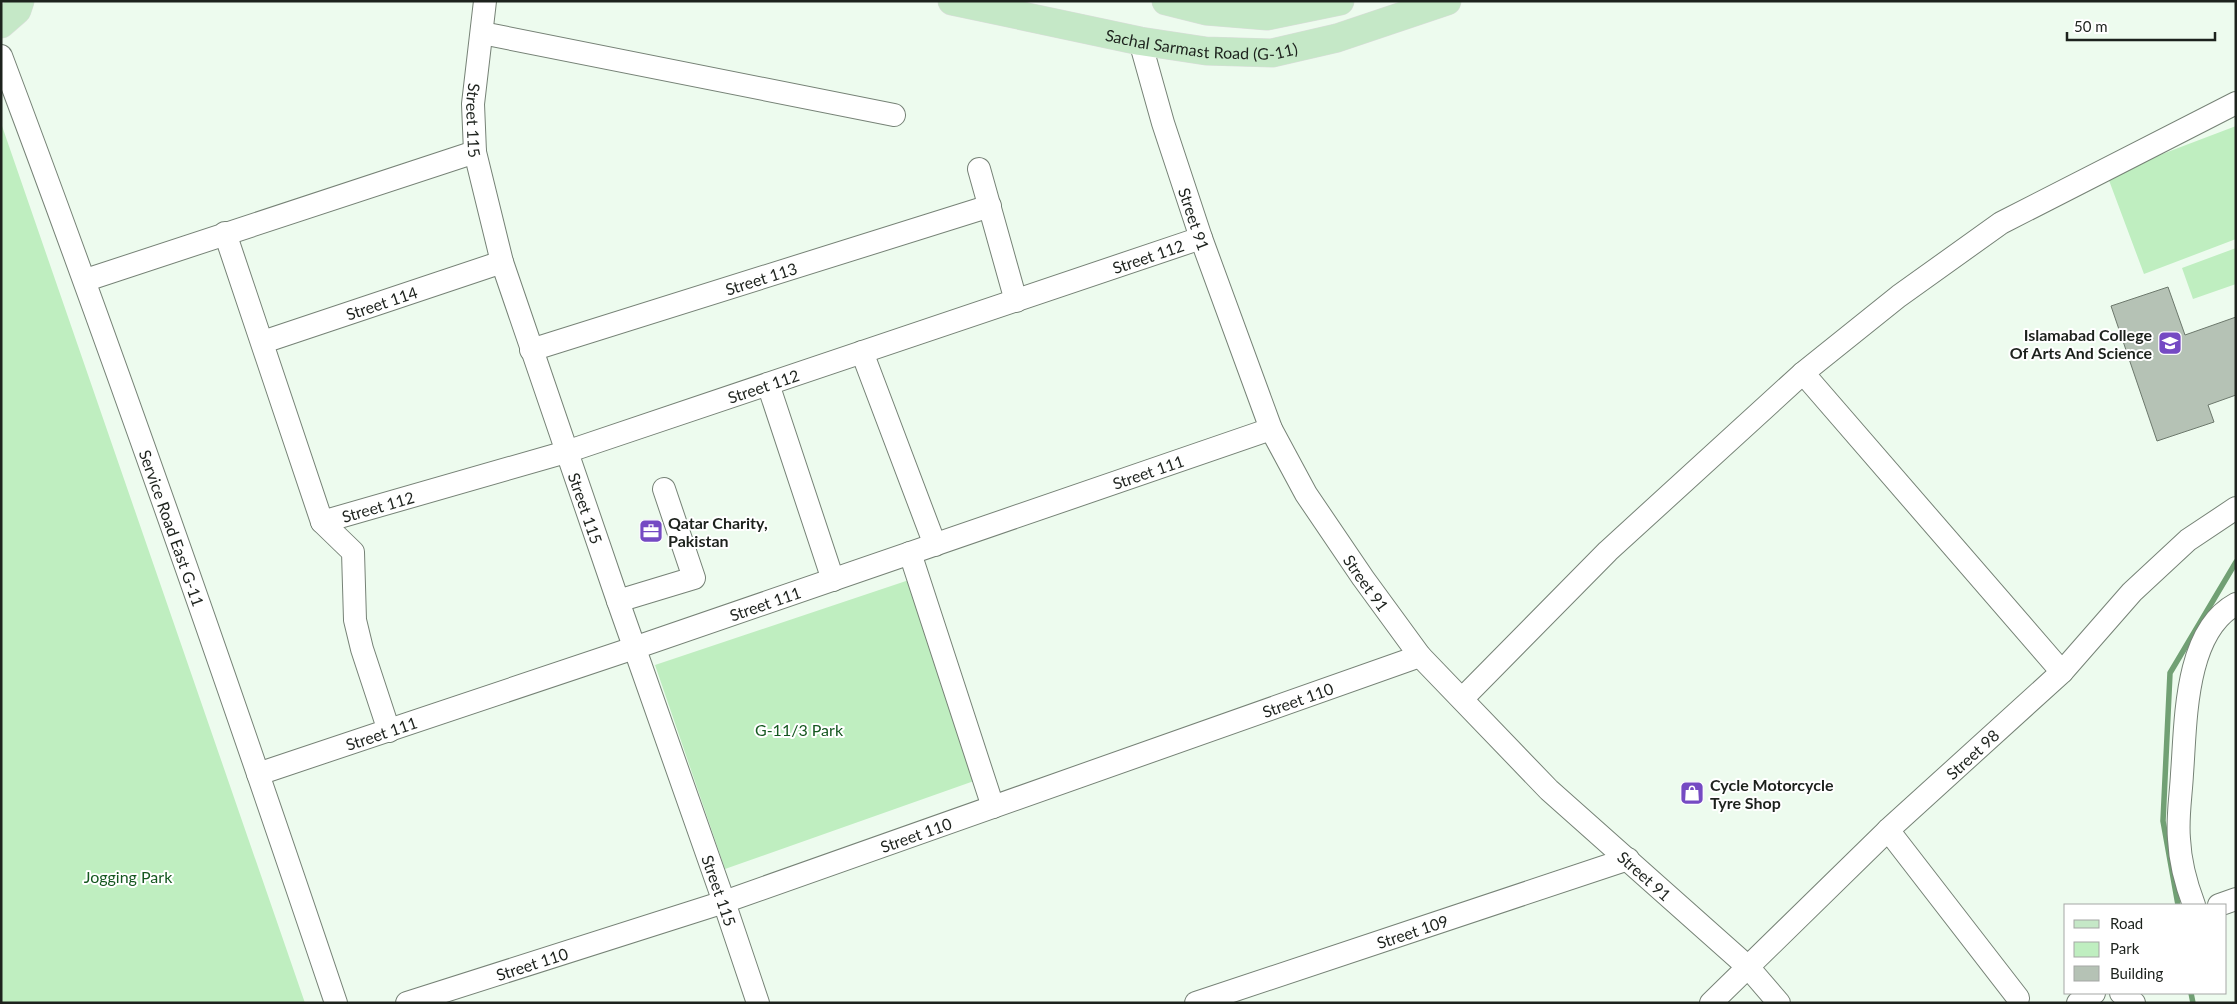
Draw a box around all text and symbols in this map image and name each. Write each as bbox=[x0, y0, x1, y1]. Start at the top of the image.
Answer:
scale bar bbox=[2067, 10, 2214, 42]
text: 50 m bbox=[2074, 17, 2108, 35]
street label: Sachal Sarmast Road (G-11) bbox=[1104, 24, 1299, 63]
street label: Street 115 bbox=[463, 82, 485, 159]
street label: Street 91 bbox=[1175, 185, 1214, 253]
street label: Street 112 bbox=[1110, 235, 1186, 277]
street label: Street 113 bbox=[723, 258, 799, 298]
street label: Street 114 bbox=[343, 282, 420, 323]
place label: Islamabad College Of Arts And Science bbox=[2010, 325, 2152, 362]
school or university icon: Islamabad College Of Arts And Science bbox=[2157, 330, 2183, 356]
street label: Street 112 bbox=[725, 365, 801, 406]
street label: Service Road East G-11 bbox=[136, 447, 209, 609]
street label: Street 111 bbox=[1110, 450, 1186, 492]
street label: Street 115 bbox=[565, 470, 607, 546]
street label: Street 112 bbox=[339, 487, 416, 525]
place label: Qatar Charity, Pakistan bbox=[668, 513, 768, 550]
office icon: Qatar Charity, Pakistan bbox=[638, 518, 664, 544]
street label: Street 91 bbox=[1340, 551, 1393, 615]
street label: Street 111 bbox=[727, 582, 803, 624]
street label: Street 110 bbox=[1259, 678, 1336, 721]
street label: Street 111 bbox=[343, 712, 419, 753]
park label: G-11/3 Park bbox=[755, 720, 844, 739]
street label: Street 98 bbox=[1942, 725, 2002, 783]
place label: Cycle Motorcycle Tyre Shop bbox=[1710, 775, 1834, 812]
shop icon: Cycle Motorcycle Tyre Shop bbox=[1679, 780, 1705, 806]
street label: Street 110 bbox=[878, 813, 954, 856]
street label: Street 91 bbox=[1614, 847, 1675, 904]
street label: Street 115 bbox=[699, 852, 741, 928]
park label: Jogging Park bbox=[84, 867, 173, 886]
legend bbox=[2064, 904, 2227, 994]
street label: Street 109 bbox=[1374, 910, 1450, 952]
text: Road bbox=[2110, 914, 2143, 932]
text: Park bbox=[2110, 939, 2140, 957]
street label: Street 110 bbox=[494, 943, 570, 984]
text: Building bbox=[2110, 964, 2163, 982]

